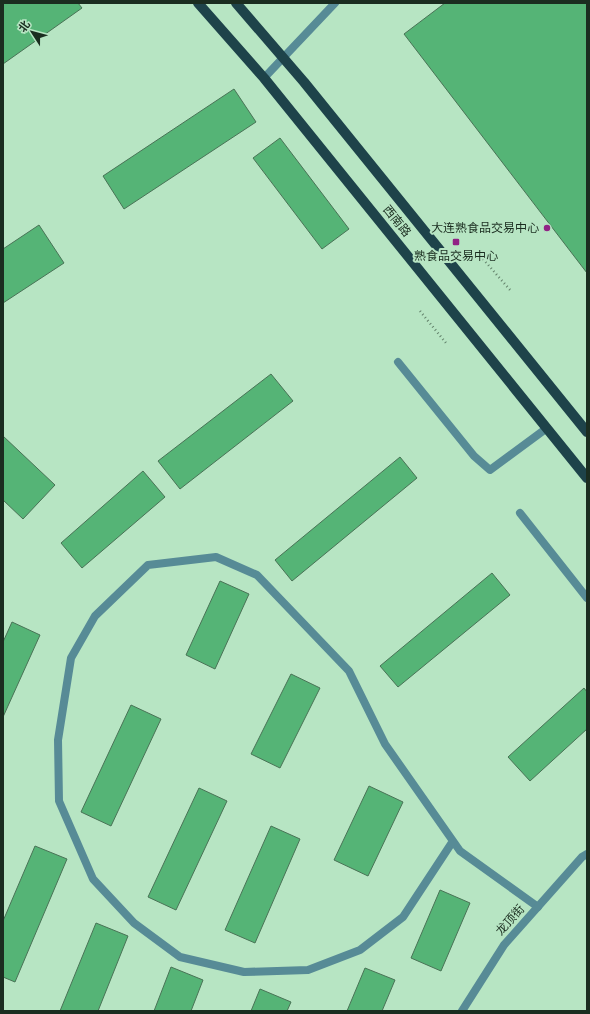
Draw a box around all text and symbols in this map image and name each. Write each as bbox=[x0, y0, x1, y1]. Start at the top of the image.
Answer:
north arrow bbox=[12, 12, 52, 52]
text: 北 bbox=[16, 18, 33, 35]
street label: 西南路 bbox=[380, 203, 414, 239]
place label: 大连熟食品交易中心 bbox=[431, 221, 539, 235]
marker: 大连熟食品交易中心 bbox=[542, 223, 552, 233]
marker: 熟食品交易中心 bbox=[451, 237, 461, 247]
place label: 熟食品交易中心 bbox=[414, 249, 498, 263]
street label: 龙顶街 bbox=[493, 902, 527, 938]

